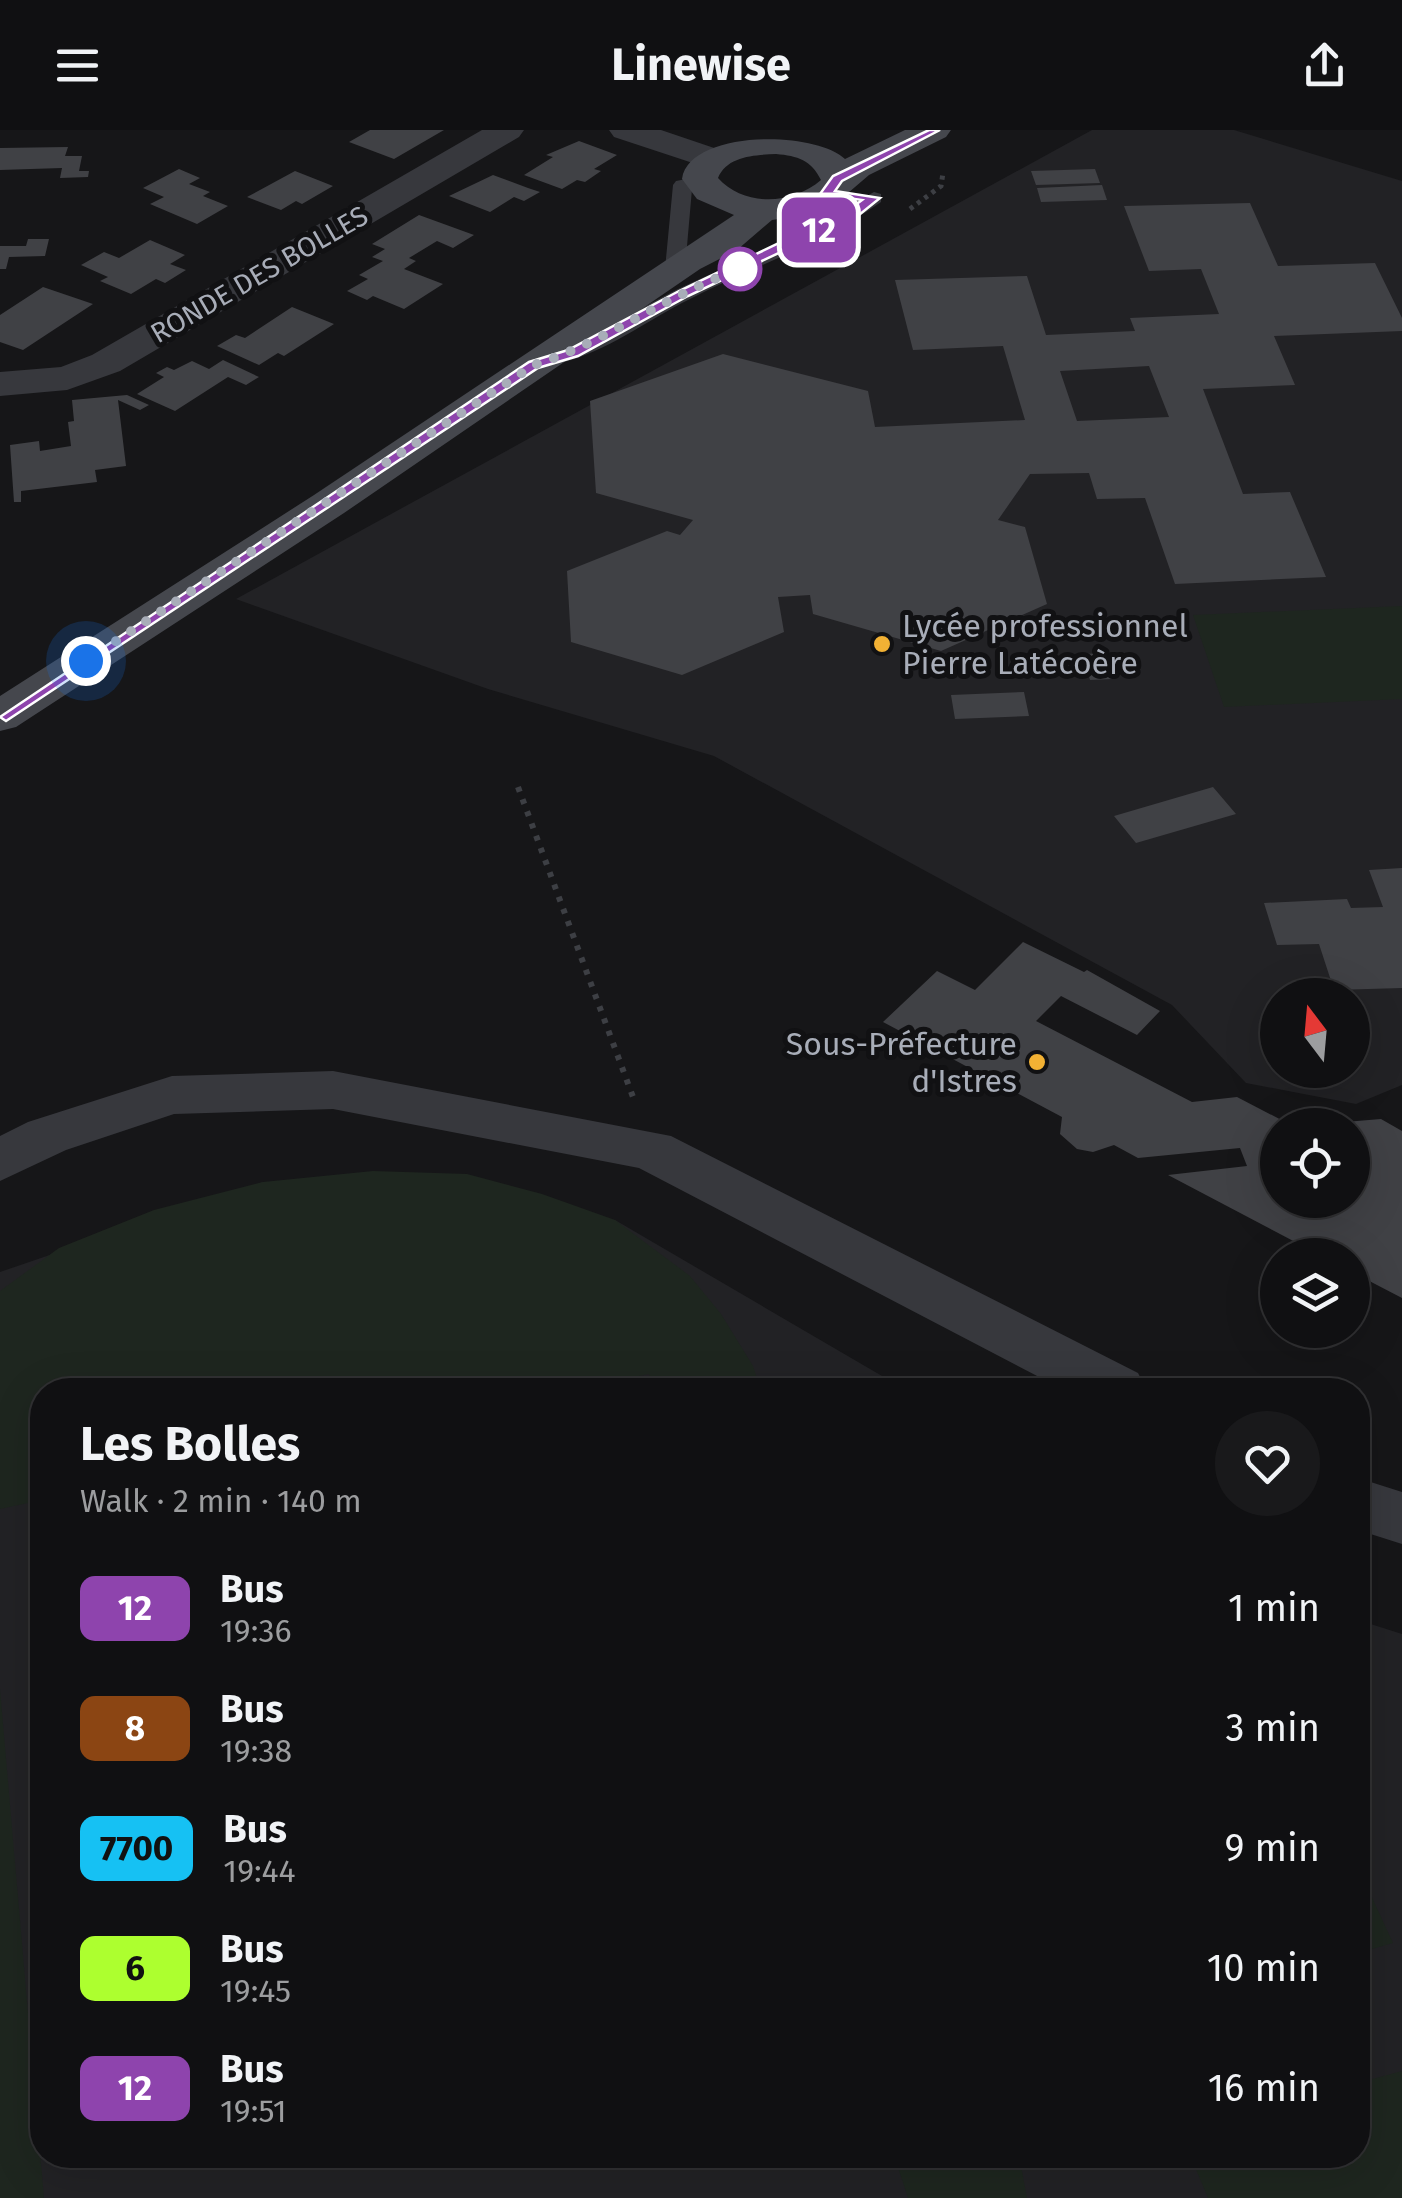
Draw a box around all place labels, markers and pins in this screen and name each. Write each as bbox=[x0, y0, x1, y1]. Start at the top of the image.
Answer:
unlabelled marker bbox=[719, 248, 761, 290]
place label: Lycée professionnel Pierre Latécoère bbox=[902, 607, 1188, 682]
marker: Lycée professionnel Pierre Latécoère bbox=[871, 633, 893, 655]
place label: Sous-Préfecture d'Istres bbox=[786, 1025, 1017, 1100]
marker: Sous-Préfecture d'Istres bbox=[1026, 1051, 1048, 1073]

